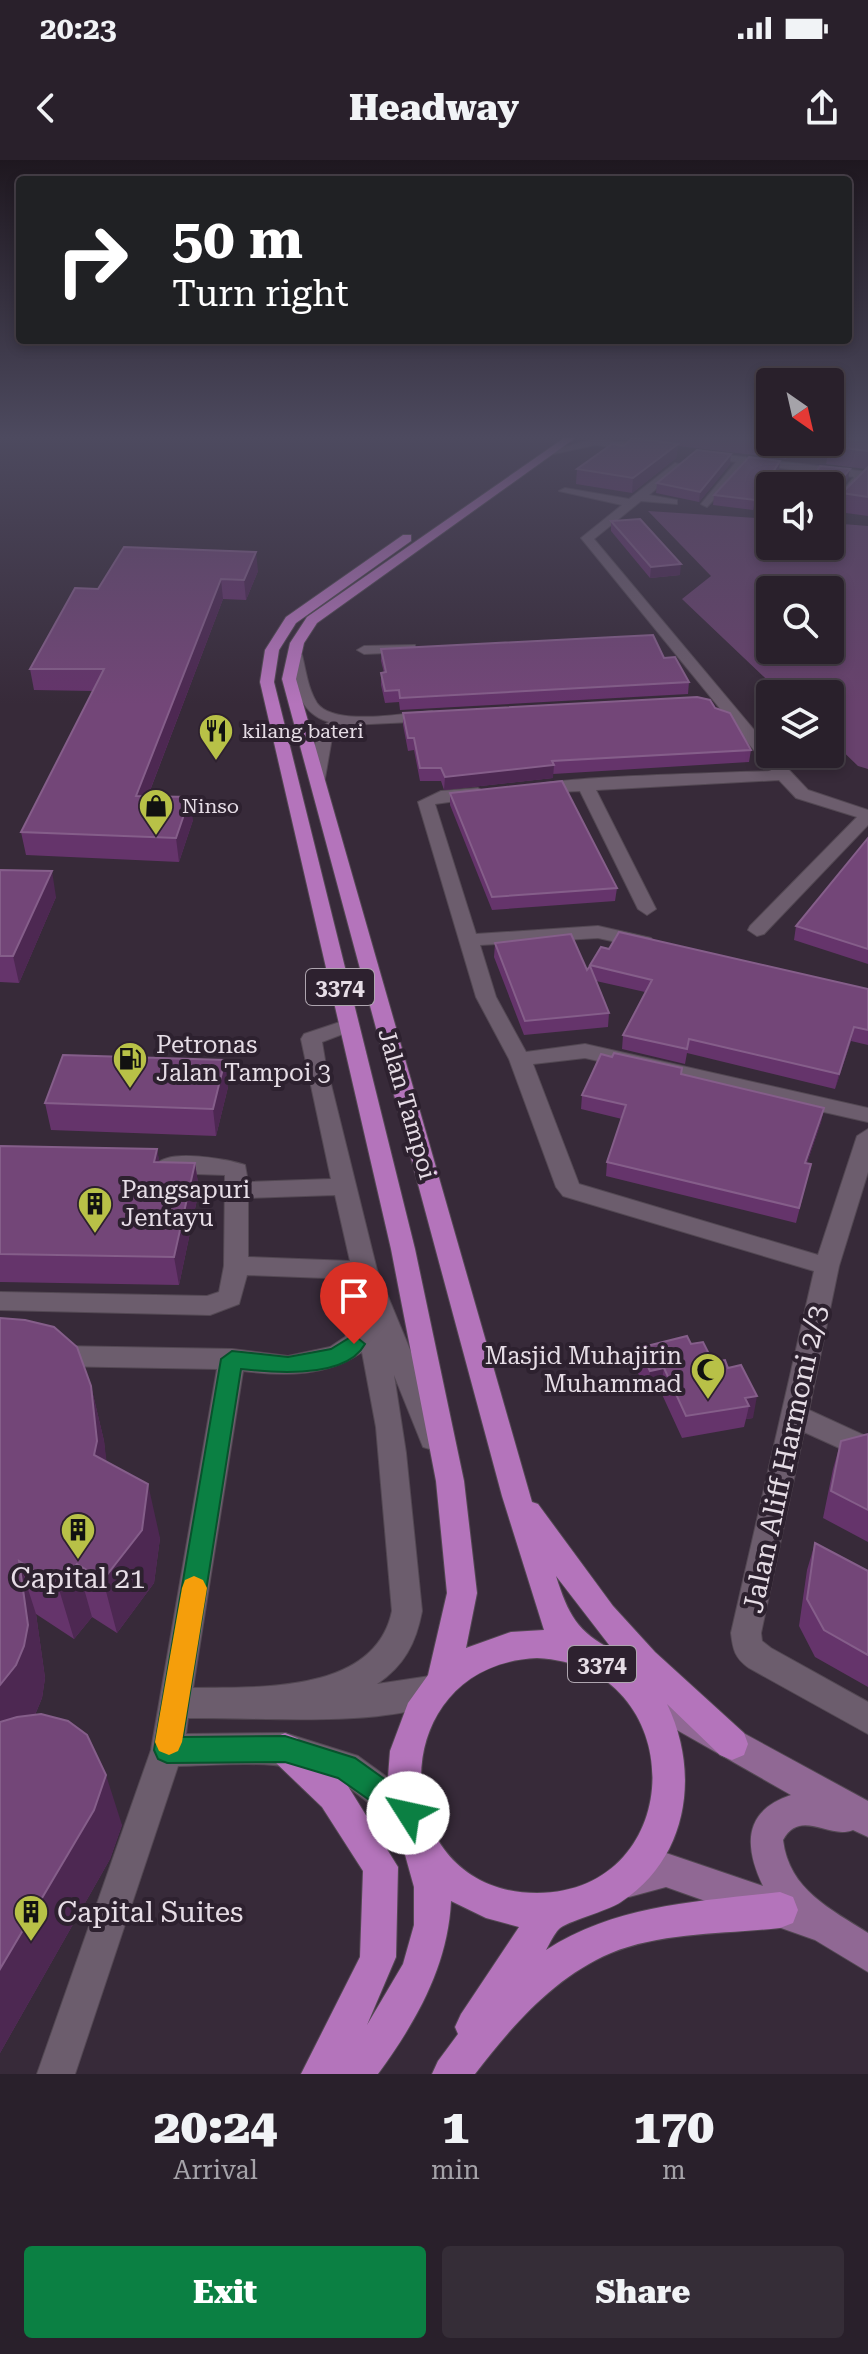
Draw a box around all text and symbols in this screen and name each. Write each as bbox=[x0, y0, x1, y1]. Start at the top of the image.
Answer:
text: 20:23 bbox=[40, 11, 117, 46]
icon: back bbox=[24, 86, 68, 130]
icon: share bbox=[800, 86, 844, 130]
text: Headway bbox=[349, 87, 519, 129]
text: 50 m bbox=[172, 206, 303, 272]
icon: right bbox=[40, 208, 144, 312]
text: Turn right bbox=[172, 273, 349, 315]
north arrow bbox=[756, 368, 844, 456]
map controls bbox=[756, 368, 844, 768]
button: sound bbox=[756, 472, 844, 560]
button: search bbox=[756, 576, 844, 664]
button: layers bbox=[756, 680, 844, 768]
restaurant icon: kilang bateri bbox=[197, 712, 235, 762]
place label: kilang bateri bbox=[242, 719, 364, 743]
shop icon: Ninso bbox=[137, 787, 175, 837]
place label: Ninso bbox=[182, 794, 239, 818]
road number: 3374 bbox=[306, 969, 374, 1005]
street label: Jalan Tampoi bbox=[372, 1025, 442, 1183]
place label: Petronas Jalan Tampoi 3 bbox=[156, 1031, 331, 1087]
fuel station icon: Petronas Jalan Tampoi 3 bbox=[111, 1040, 149, 1090]
place label: Pangsapuri Jentayu bbox=[121, 1176, 251, 1232]
building icon: Pangsapuri Jentayu bbox=[76, 1185, 114, 1235]
pin bbox=[320, 1262, 388, 1344]
icon: arrive bbox=[332, 1274, 376, 1318]
street label: Jalan Aliff Harmoni 2/3 bbox=[736, 1302, 834, 1616]
place label: Masjid Muhajirin Muhammad bbox=[485, 1342, 682, 1398]
mosque icon: Masjid Muhajirin Muhammad bbox=[689, 1351, 727, 1401]
building icon: Capital 21 bbox=[59, 1511, 97, 1561]
place label: Capital 21 bbox=[10, 1562, 146, 1595]
road number: 3374 bbox=[568, 1646, 636, 1682]
position arrow bbox=[366, 1771, 450, 1855]
building icon: Capital Suites bbox=[12, 1893, 50, 1943]
place label: Capital Suites bbox=[57, 1896, 243, 1929]
text: 20:24 bbox=[154, 2099, 277, 2155]
text: 1 bbox=[442, 2099, 469, 2155]
text: 170 bbox=[634, 2099, 714, 2155]
text: Arrival bbox=[173, 2155, 258, 2185]
text: min bbox=[431, 2155, 480, 2185]
text: m bbox=[662, 2155, 686, 2185]
button: Exit bbox=[24, 2246, 426, 2338]
button: Share bbox=[442, 2246, 844, 2338]

